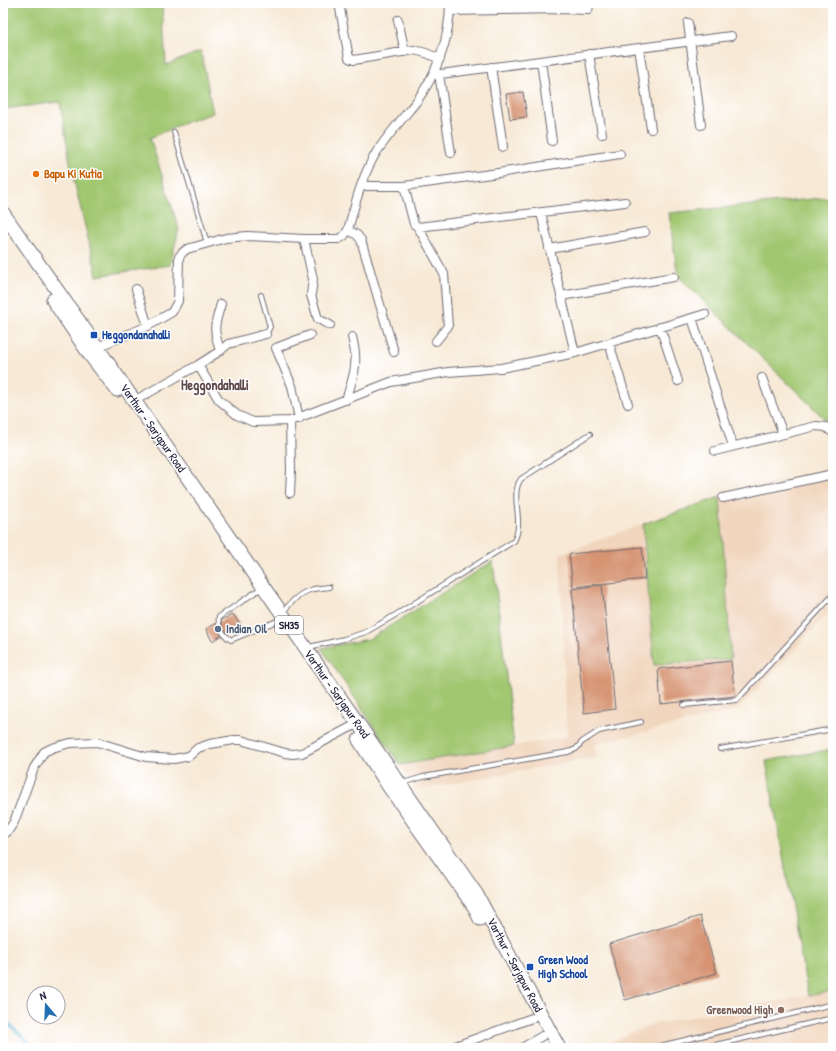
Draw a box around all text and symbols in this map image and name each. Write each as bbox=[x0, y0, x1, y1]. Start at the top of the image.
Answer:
place label: Bapu Ki Kutia bbox=[44, 165, 102, 183]
marker: Bapu Ki Kutia bbox=[31, 169, 41, 179]
place label: Heggondanahalli bbox=[102, 326, 171, 344]
marker: Heggondanahalli bbox=[89, 330, 99, 340]
district label: Heggondahalli bbox=[181, 375, 249, 396]
street label: Varthur - Sarjapur Road bbox=[117, 380, 190, 476]
road number: SH35 bbox=[275, 616, 303, 634]
place label: Indian Oil bbox=[226, 620, 268, 637]
marker: Indian Oil bbox=[213, 624, 223, 634]
street label: Varthur - Sarjapur Road bbox=[301, 646, 374, 742]
street label: Varthur - Sarjapur Road bbox=[483, 915, 548, 1015]
place label: Green Wood High School bbox=[538, 951, 588, 983]
marker: Green Wood High School bbox=[525, 962, 535, 972]
north arrow bbox=[26, 985, 66, 1025]
text: N bbox=[38, 988, 48, 1003]
place label: Greenwood High bbox=[706, 1001, 774, 1019]
marker: Greenwood High bbox=[776, 1005, 786, 1015]

